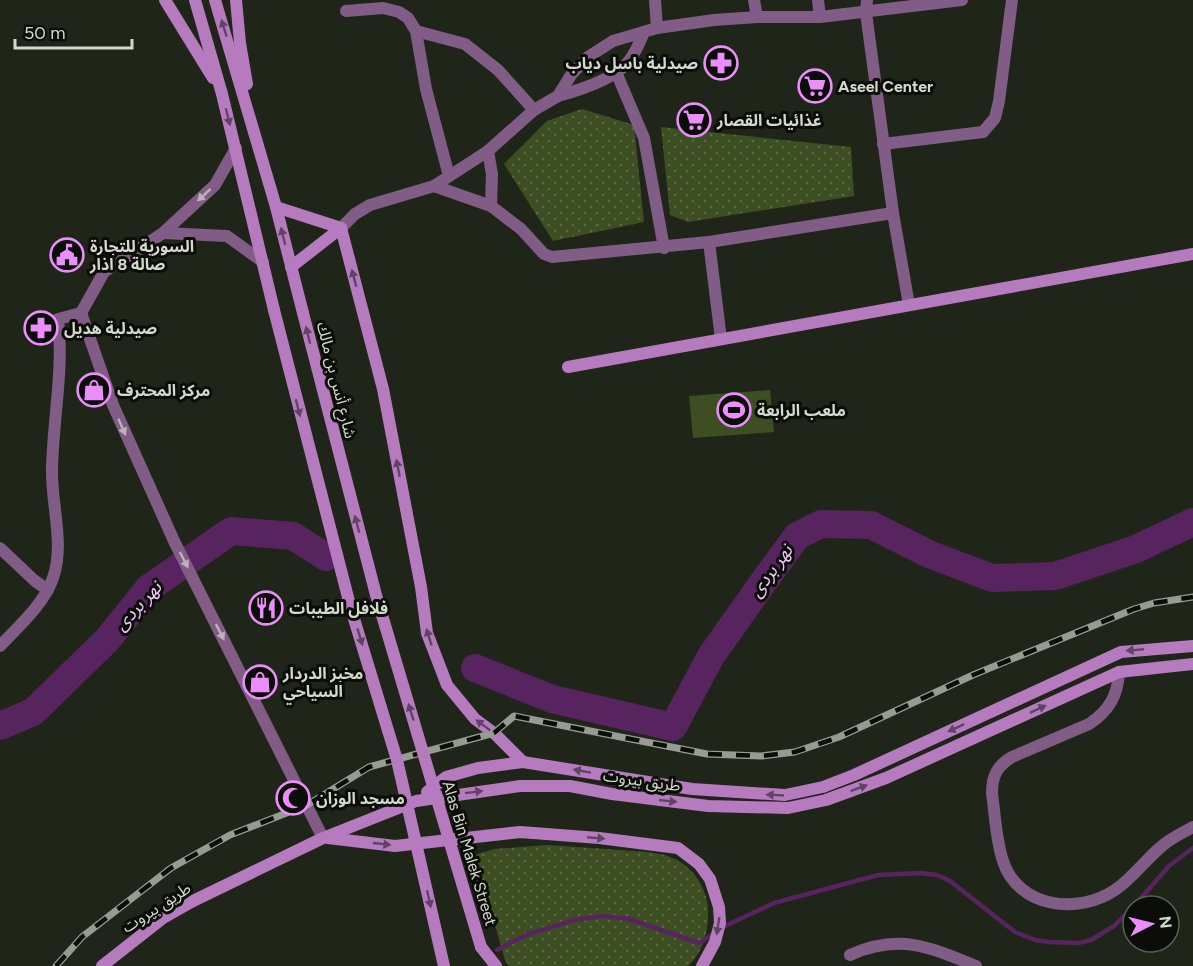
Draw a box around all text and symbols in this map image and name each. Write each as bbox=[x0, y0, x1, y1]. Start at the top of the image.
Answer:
scale bar bbox=[15, 12, 132, 50]
one-way arrow bbox=[219, 19, 228, 37]
text: 50 m bbox=[24, 22, 66, 44]
pharmacy icon: صيدلية باسل دياب bbox=[703, 45, 739, 81]
place label: صيدلية باسل دياب bbox=[565, 54, 698, 73]
supermarket icon: Aseel Center bbox=[797, 68, 833, 104]
place label: Aseel Center bbox=[838, 77, 933, 96]
supermarket icon: غذائيات القصار bbox=[676, 102, 712, 138]
one-way arrow bbox=[223, 108, 233, 126]
place label: غذائيات القصار bbox=[716, 111, 822, 130]
one-way arrow bbox=[197, 188, 212, 202]
one-way arrow bbox=[278, 227, 288, 245]
public building icon: السورية للتجارة صالة 8 اذار bbox=[49, 237, 85, 273]
place label: السورية للتجارة صالة 8 اذار bbox=[89, 237, 194, 274]
one-way arrow bbox=[348, 269, 358, 288]
pharmacy icon: صيدلية هديل bbox=[23, 310, 59, 346]
place label: صيدلية هديل bbox=[64, 319, 157, 338]
street label: شارع أنس بن مالك bbox=[310, 320, 360, 441]
one-way arrow bbox=[303, 326, 313, 345]
shop icon: مركز المحترف bbox=[76, 372, 112, 408]
place label: مركز المحترف bbox=[117, 381, 210, 400]
sports icon: ملعب الرابعة bbox=[716, 392, 752, 428]
one-way arrow bbox=[294, 399, 304, 417]
place label: ملعب الرابعة bbox=[757, 401, 846, 420]
one-way arrow bbox=[118, 418, 127, 435]
one-way arrow bbox=[393, 458, 402, 477]
one-way arrow bbox=[352, 515, 361, 533]
water label: نهر بردى bbox=[745, 539, 799, 601]
one-way arrow bbox=[179, 552, 189, 569]
water label: نهر بردى bbox=[110, 575, 168, 635]
restaurant icon: فلافل الطيبات bbox=[248, 590, 284, 626]
place label: فلافل الطيبات bbox=[289, 599, 388, 618]
one-way arrow bbox=[215, 624, 225, 641]
one-way arrow bbox=[356, 628, 365, 646]
one-way arrow bbox=[424, 628, 433, 646]
one-way arrow bbox=[1125, 646, 1144, 655]
shop icon: مخبز الدردار السياحي bbox=[242, 664, 278, 700]
place label: مخبز الدردار السياحي bbox=[282, 664, 363, 705]
one-way arrow bbox=[406, 703, 415, 721]
one-way arrow bbox=[1029, 704, 1047, 714]
one-way arrow bbox=[475, 718, 491, 731]
one-way arrow bbox=[948, 723, 965, 732]
one-way arrow bbox=[572, 766, 591, 775]
street label: طريق بيروت bbox=[602, 766, 682, 796]
street label: Alas Bin Malek Street bbox=[438, 778, 501, 928]
mosque icon: مسجد الوزان bbox=[275, 780, 311, 816]
one-way arrow bbox=[851, 782, 869, 792]
one-way arrow bbox=[465, 787, 484, 796]
place label: مسجد الوزان bbox=[316, 789, 405, 808]
one-way arrow bbox=[766, 790, 785, 799]
one-way arrow bbox=[658, 796, 677, 806]
one-way arrow bbox=[587, 833, 606, 843]
one-way arrow bbox=[372, 839, 391, 849]
street label: طريق بيروت bbox=[118, 878, 195, 937]
one-way arrow bbox=[424, 890, 434, 908]
north arrow bbox=[1121, 894, 1181, 954]
text: N bbox=[1155, 915, 1176, 930]
one-way arrow bbox=[713, 917, 722, 936]

